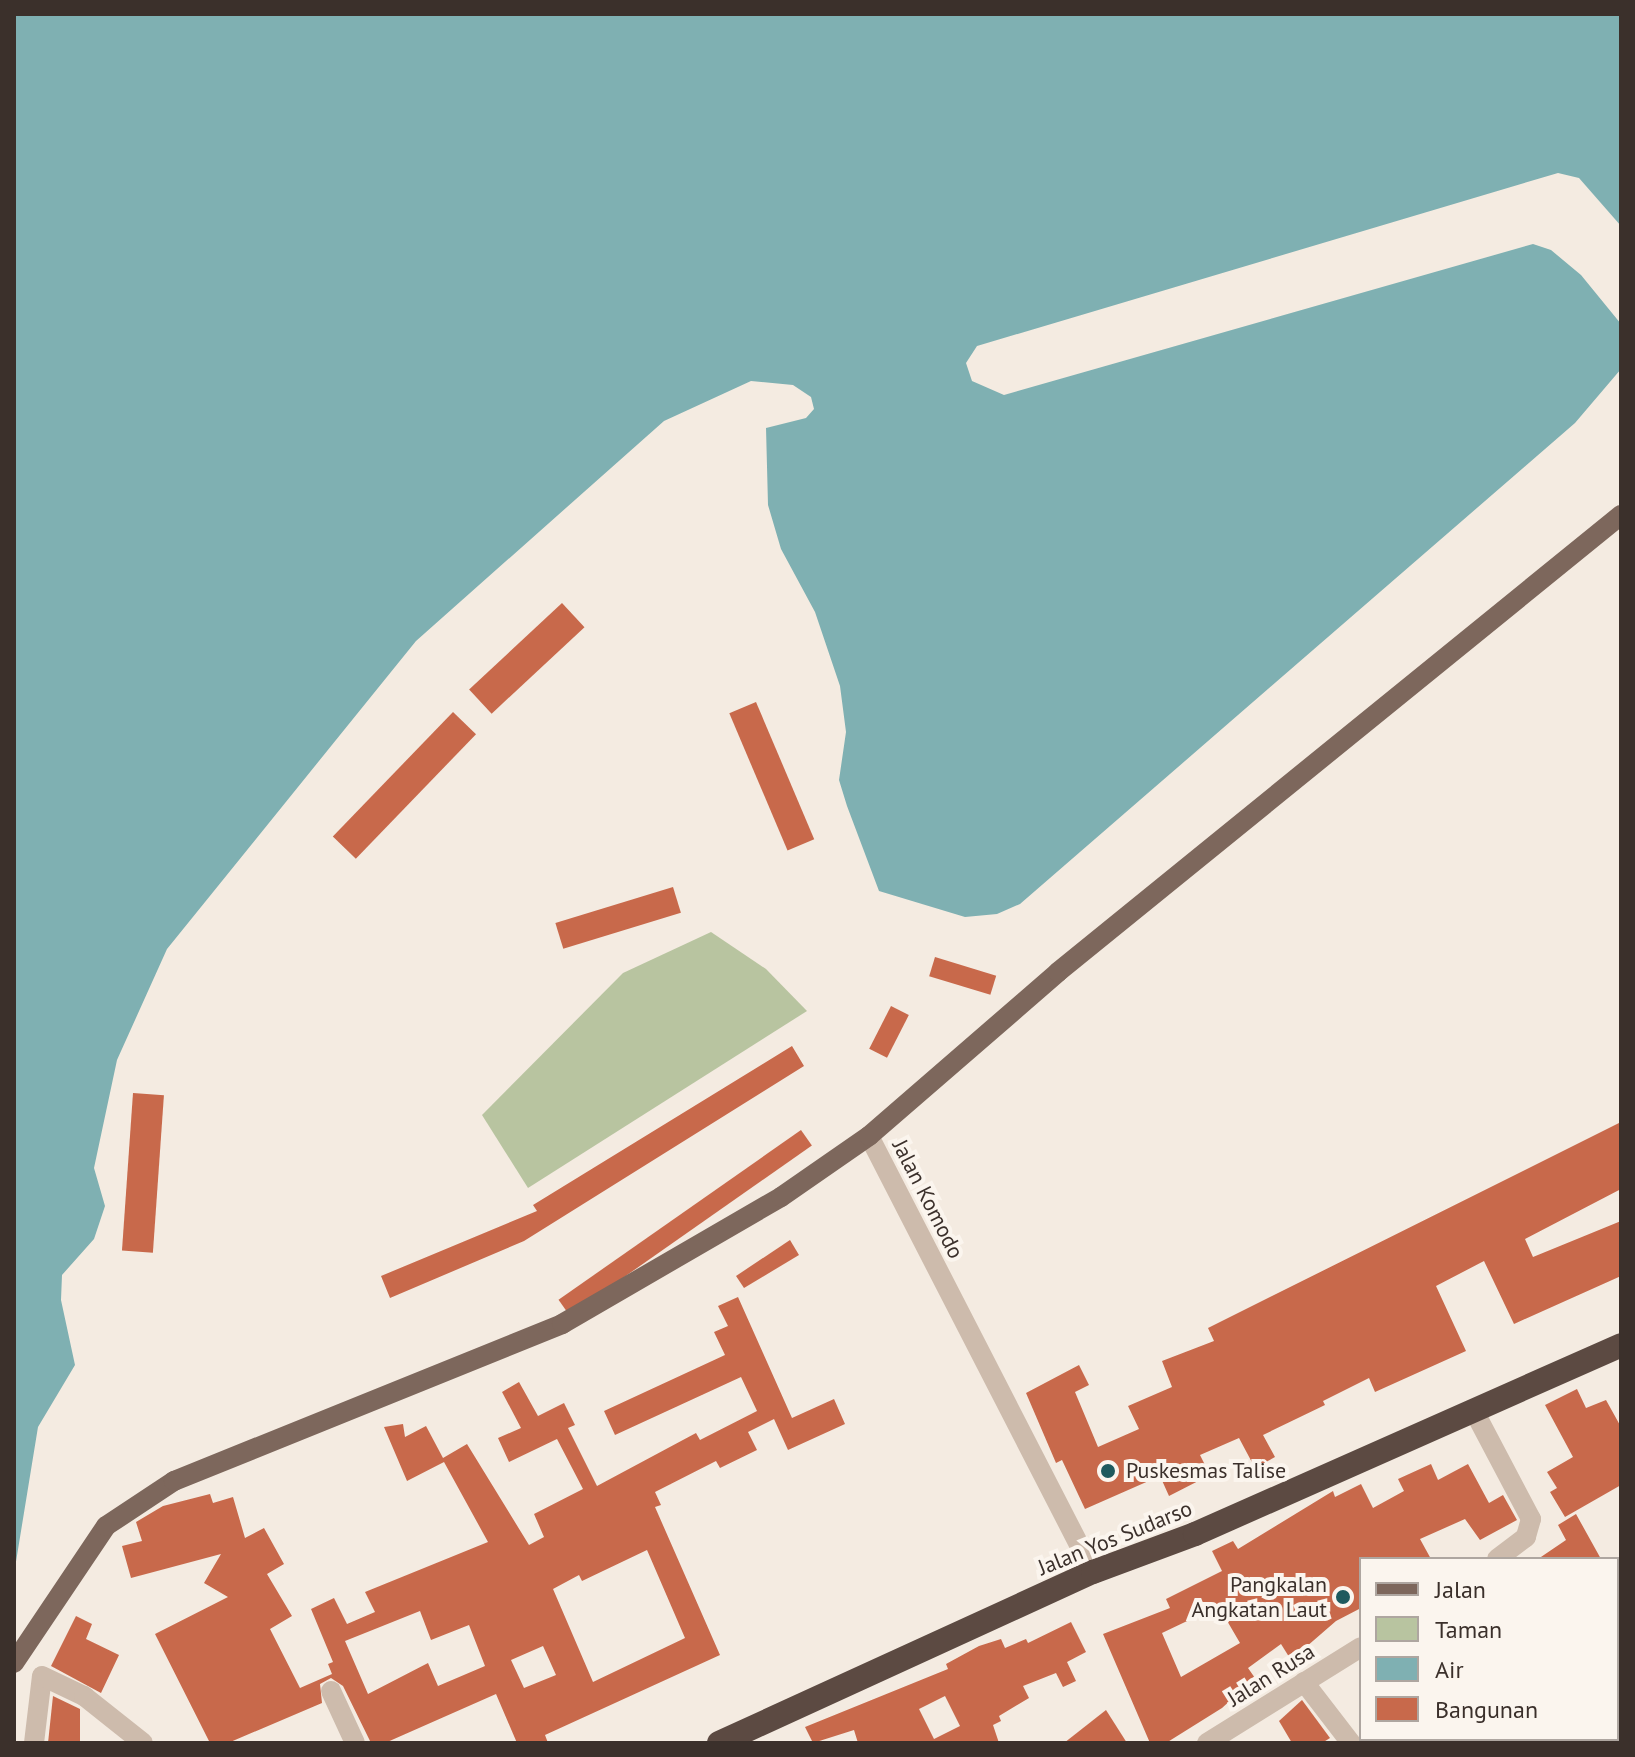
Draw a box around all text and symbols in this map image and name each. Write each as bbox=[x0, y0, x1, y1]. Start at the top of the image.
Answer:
street label: Jalan Komodo bbox=[887, 1135, 969, 1263]
place label: Puskesmas Talise bbox=[1126, 1458, 1287, 1484]
marker: Puskesmas Talise bbox=[1097, 1460, 1119, 1482]
street label: Jalan Yos Sudarso bbox=[1034, 1495, 1196, 1581]
legend bbox=[1359, 1557, 1619, 1741]
place label: Pangkalan Angkatan Laut bbox=[1191, 1571, 1327, 1622]
text: Jalan bbox=[1435, 1574, 1486, 1605]
marker: Pangkalan Angkatan Laut bbox=[1334, 1588, 1352, 1606]
text: Taman bbox=[1435, 1614, 1502, 1645]
street label: Jalan Rusa bbox=[1223, 1638, 1319, 1712]
text: Air bbox=[1435, 1654, 1464, 1685]
text: Bangunan bbox=[1435, 1694, 1538, 1725]

